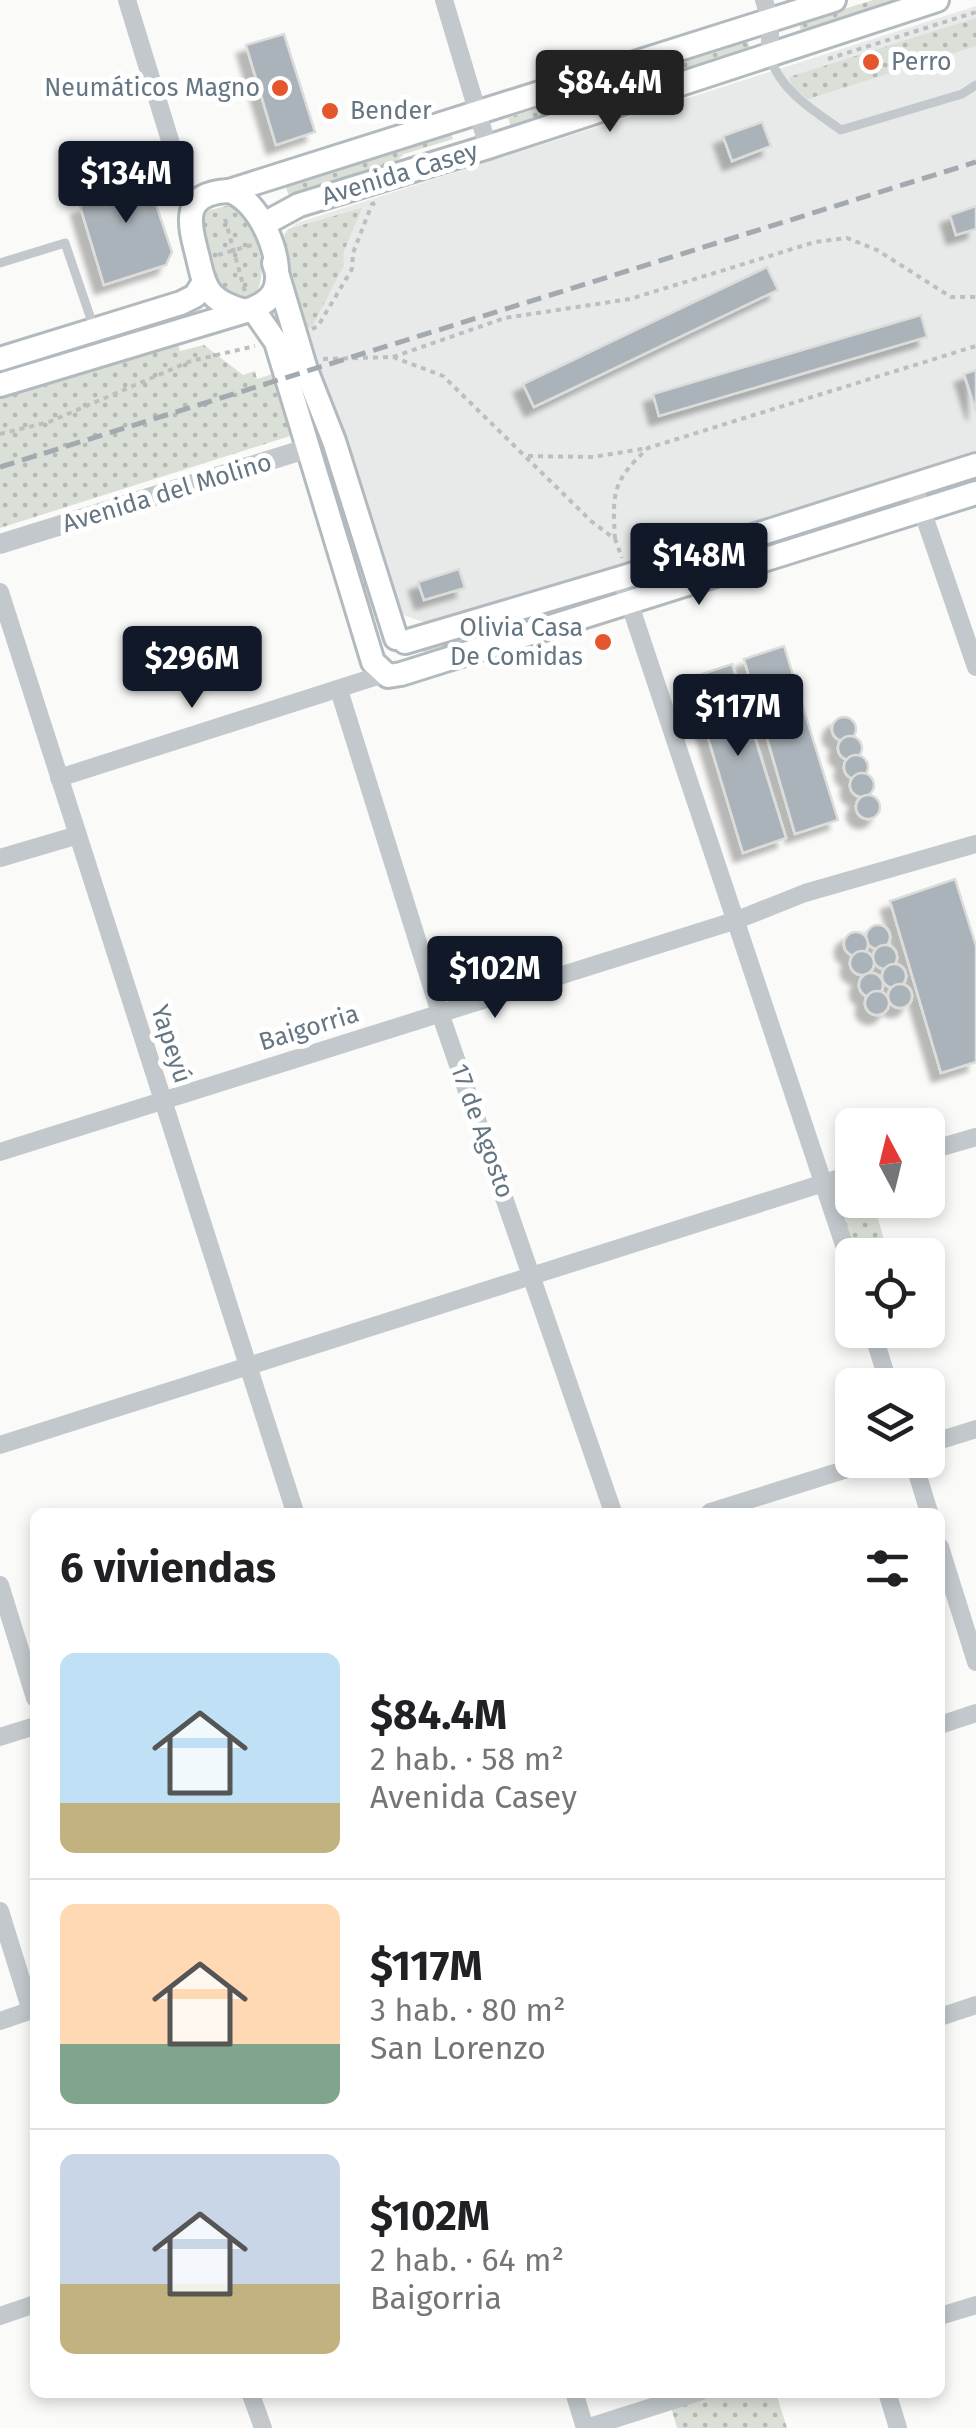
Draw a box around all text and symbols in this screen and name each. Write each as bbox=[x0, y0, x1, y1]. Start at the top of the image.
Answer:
place label: Perro bbox=[891, 47, 952, 77]
pin: $84.4M bbox=[529, 50, 691, 135]
marker: Perro bbox=[860, 51, 882, 73]
text: $84.4M bbox=[558, 63, 662, 101]
place label: Neumáticos Magno bbox=[44, 73, 260, 103]
marker: Neumáticos Magno bbox=[269, 77, 291, 99]
place label: Bender bbox=[350, 96, 432, 126]
marker: Bender bbox=[319, 100, 341, 122]
street label: Avenida Casey bbox=[318, 136, 482, 212]
pin: $134M bbox=[56, 141, 196, 226]
text: $134M bbox=[80, 154, 172, 192]
street label: Avenida del Molino bbox=[59, 447, 275, 539]
pin: $148M bbox=[629, 523, 769, 608]
text: $148M bbox=[652, 536, 746, 574]
place label: Olivia Casa De Comidas bbox=[450, 613, 583, 672]
pin: $296M bbox=[122, 626, 262, 711]
marker: Olivia Casa De Comidas bbox=[592, 631, 614, 653]
text: $296M bbox=[145, 639, 239, 677]
pin: $117M bbox=[668, 674, 808, 759]
text: $117M bbox=[695, 687, 781, 725]
pin: $102M bbox=[425, 936, 565, 1021]
text: $102M bbox=[449, 949, 541, 987]
street label: Baigorria bbox=[255, 999, 363, 1057]
street label: Yapeyú bbox=[144, 1001, 198, 1087]
street label: 17 de Agosto bbox=[444, 1060, 520, 1202]
north arrow bbox=[835, 1108, 945, 1218]
map controls bbox=[835, 1108, 945, 1478]
button: locate bbox=[835, 1238, 945, 1348]
button: layers bbox=[835, 1368, 945, 1478]
icon: filters bbox=[860, 1541, 915, 1596]
text: 6 viviendas bbox=[60, 1543, 276, 1593]
text: $84.4M bbox=[370, 1690, 507, 1740]
icon: home bbox=[140, 1693, 260, 1813]
text: 2 hab. · 58 m² bbox=[370, 1740, 564, 1778]
text: Avenida Casey bbox=[370, 1778, 577, 1816]
text: $117M bbox=[370, 1941, 482, 1991]
icon: home bbox=[140, 1944, 260, 2064]
text: 3 hab. · 80 m² bbox=[370, 1991, 566, 2029]
text: San Lorenzo bbox=[370, 2029, 546, 2067]
text: $102M bbox=[370, 2191, 490, 2241]
icon: home bbox=[140, 2194, 260, 2314]
text: 2 hab. · 64 m² bbox=[370, 2241, 564, 2279]
text: Baigorria bbox=[370, 2279, 502, 2317]

